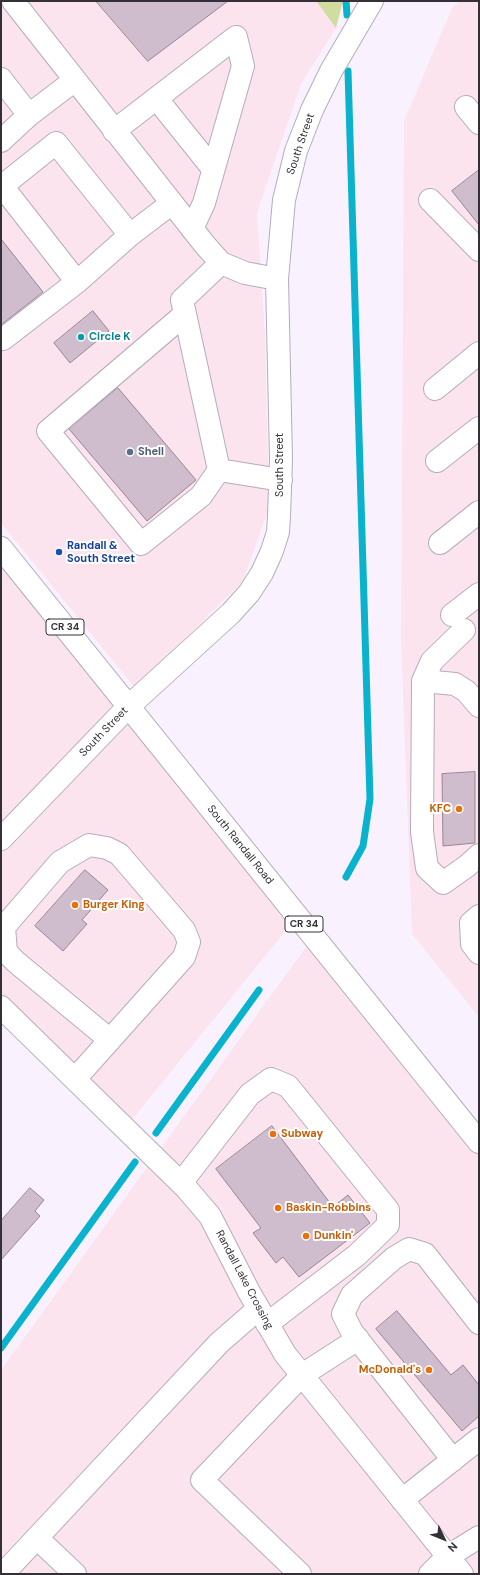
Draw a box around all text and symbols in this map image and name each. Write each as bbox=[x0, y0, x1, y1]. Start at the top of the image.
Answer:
street label: South Street bbox=[284, 112, 318, 176]
place label: Circle K bbox=[89, 330, 131, 344]
marker: Circle K bbox=[76, 332, 86, 342]
street label: South Street bbox=[273, 433, 287, 497]
place label: Shell bbox=[138, 445, 164, 459]
marker: Shell bbox=[125, 447, 135, 457]
place label: Randall & South Street bbox=[67, 539, 135, 565]
marker: Randall & South Street bbox=[54, 547, 64, 557]
road number: CR 34 bbox=[46, 619, 84, 635]
street label: South Street bbox=[77, 704, 131, 760]
place label: KFC bbox=[430, 802, 451, 816]
street label: South Randall Road bbox=[204, 803, 276, 887]
marker: KFC bbox=[454, 804, 464, 814]
place label: Burger King bbox=[83, 898, 145, 912]
marker: Burger King bbox=[70, 900, 80, 910]
road number: CR 34 bbox=[285, 916, 323, 932]
place label: Subway bbox=[281, 1127, 323, 1141]
marker: Subway bbox=[268, 1129, 278, 1139]
place label: Baskin-Robbins bbox=[286, 1201, 371, 1215]
marker: Baskin-Robbins bbox=[273, 1203, 283, 1213]
street label: Randall Lake Crossing bbox=[212, 1228, 276, 1332]
place label: Dunkin' bbox=[314, 1229, 353, 1243]
marker: Dunkin' bbox=[301, 1231, 311, 1241]
place label: McDonald's bbox=[359, 1363, 421, 1377]
marker: McDonald's bbox=[424, 1365, 434, 1375]
north arrow bbox=[424, 1519, 464, 1559]
text: N bbox=[445, 1539, 461, 1555]

